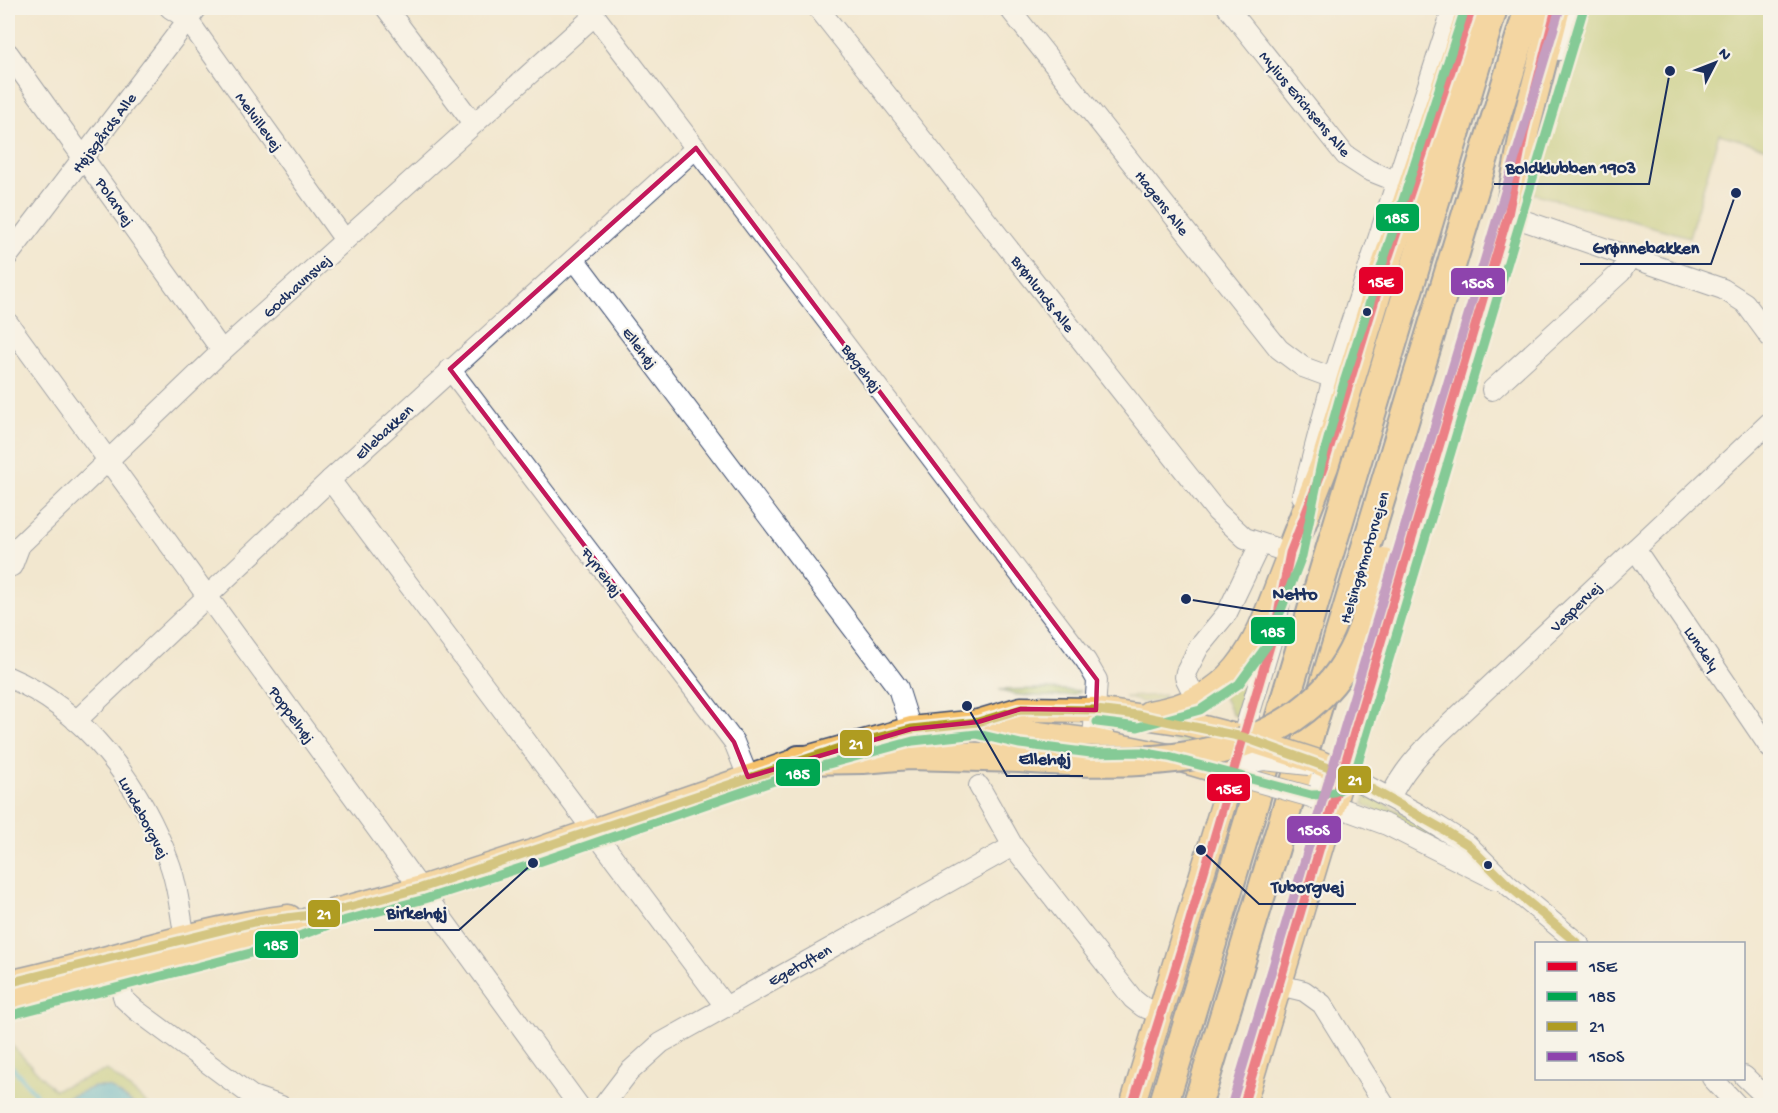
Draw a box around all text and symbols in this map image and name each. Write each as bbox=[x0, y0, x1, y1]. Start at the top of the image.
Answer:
north arrow bbox=[1685, 33, 1745, 93]
text: N bbox=[1713, 45, 1734, 66]
street label: Mylius Erichsens Alle bbox=[1253, 48, 1354, 163]
street label: Højsgårds Alle bbox=[69, 90, 143, 178]
street label: Melvillevej bbox=[229, 90, 285, 156]
callout: Boldklubben 1903 bbox=[1494, 148, 1649, 184]
text: Boldklubben 1903 bbox=[1505, 159, 1636, 180]
street label: Hagens Alle bbox=[1129, 168, 1192, 241]
street label: Polarvej bbox=[89, 174, 137, 231]
line badge: 185 bbox=[1375, 203, 1420, 232]
text: 185 bbox=[1384, 211, 1409, 230]
callout: Grønnebakken bbox=[1580, 228, 1711, 264]
text: Grønnebakken bbox=[1593, 239, 1700, 260]
street label: Godhavnsvej bbox=[260, 252, 337, 323]
street label: Brønlunds Alle bbox=[1005, 252, 1078, 338]
line badge: 15E bbox=[1358, 266, 1404, 295]
line badge: 150S bbox=[1450, 267, 1506, 296]
text: 15E bbox=[1368, 275, 1394, 294]
text: 150S bbox=[1461, 276, 1494, 295]
unlabelled marker bbox=[1361, 306, 1373, 318]
street label: Ellehøj bbox=[617, 325, 660, 374]
street label: Bøgehøj bbox=[835, 340, 884, 397]
street label: Ellebakken bbox=[352, 402, 419, 465]
street label: Helsingørmotorvejen bbox=[1337, 489, 1396, 626]
street label: Fyrrehøj bbox=[575, 544, 625, 602]
callout: Netto bbox=[1261, 575, 1330, 611]
street label: Vespervej bbox=[1547, 579, 1607, 639]
text: Netto bbox=[1272, 585, 1318, 606]
line badge: 185 bbox=[1250, 616, 1296, 645]
street label: Lundely bbox=[1678, 624, 1722, 676]
text: 185 bbox=[1260, 625, 1285, 644]
street label: Poppelhøj bbox=[262, 683, 317, 748]
line badge: 21 bbox=[839, 729, 873, 757]
text: 21 bbox=[849, 737, 863, 756]
callout: Ellehøj bbox=[1007, 740, 1083, 776]
text: Ellehøj bbox=[1019, 750, 1071, 771]
line badge: 185 bbox=[775, 758, 821, 787]
line badge: 21 bbox=[1337, 765, 1372, 794]
text: 185 bbox=[785, 767, 810, 786]
line badge: 15E bbox=[1206, 773, 1251, 802]
text: 21 bbox=[1348, 773, 1362, 792]
street label: Lundeborgvej bbox=[112, 774, 171, 863]
text: 15E bbox=[1216, 782, 1242, 801]
line badge: 150S bbox=[1286, 815, 1342, 844]
text: 150S bbox=[1297, 823, 1330, 842]
unlabelled marker bbox=[1482, 859, 1494, 871]
callout: Tuborgvej bbox=[1259, 868, 1356, 904]
text: Tuborgvej bbox=[1269, 878, 1345, 899]
callout: Birkehøj bbox=[374, 894, 459, 930]
line badge: 21 bbox=[307, 899, 341, 928]
text: Birkehøj bbox=[385, 904, 448, 925]
text: 21 bbox=[317, 907, 331, 926]
line badge: 185 bbox=[254, 930, 299, 959]
text: 185 bbox=[263, 938, 288, 957]
street label: Egetoften bbox=[766, 942, 836, 992]
legend bbox=[1535, 942, 1745, 1080]
text: 15E bbox=[1588, 958, 1618, 979]
text: 185 bbox=[1588, 988, 1616, 1009]
text: 21 bbox=[1589, 1018, 1605, 1039]
text: 150S bbox=[1588, 1048, 1625, 1069]

